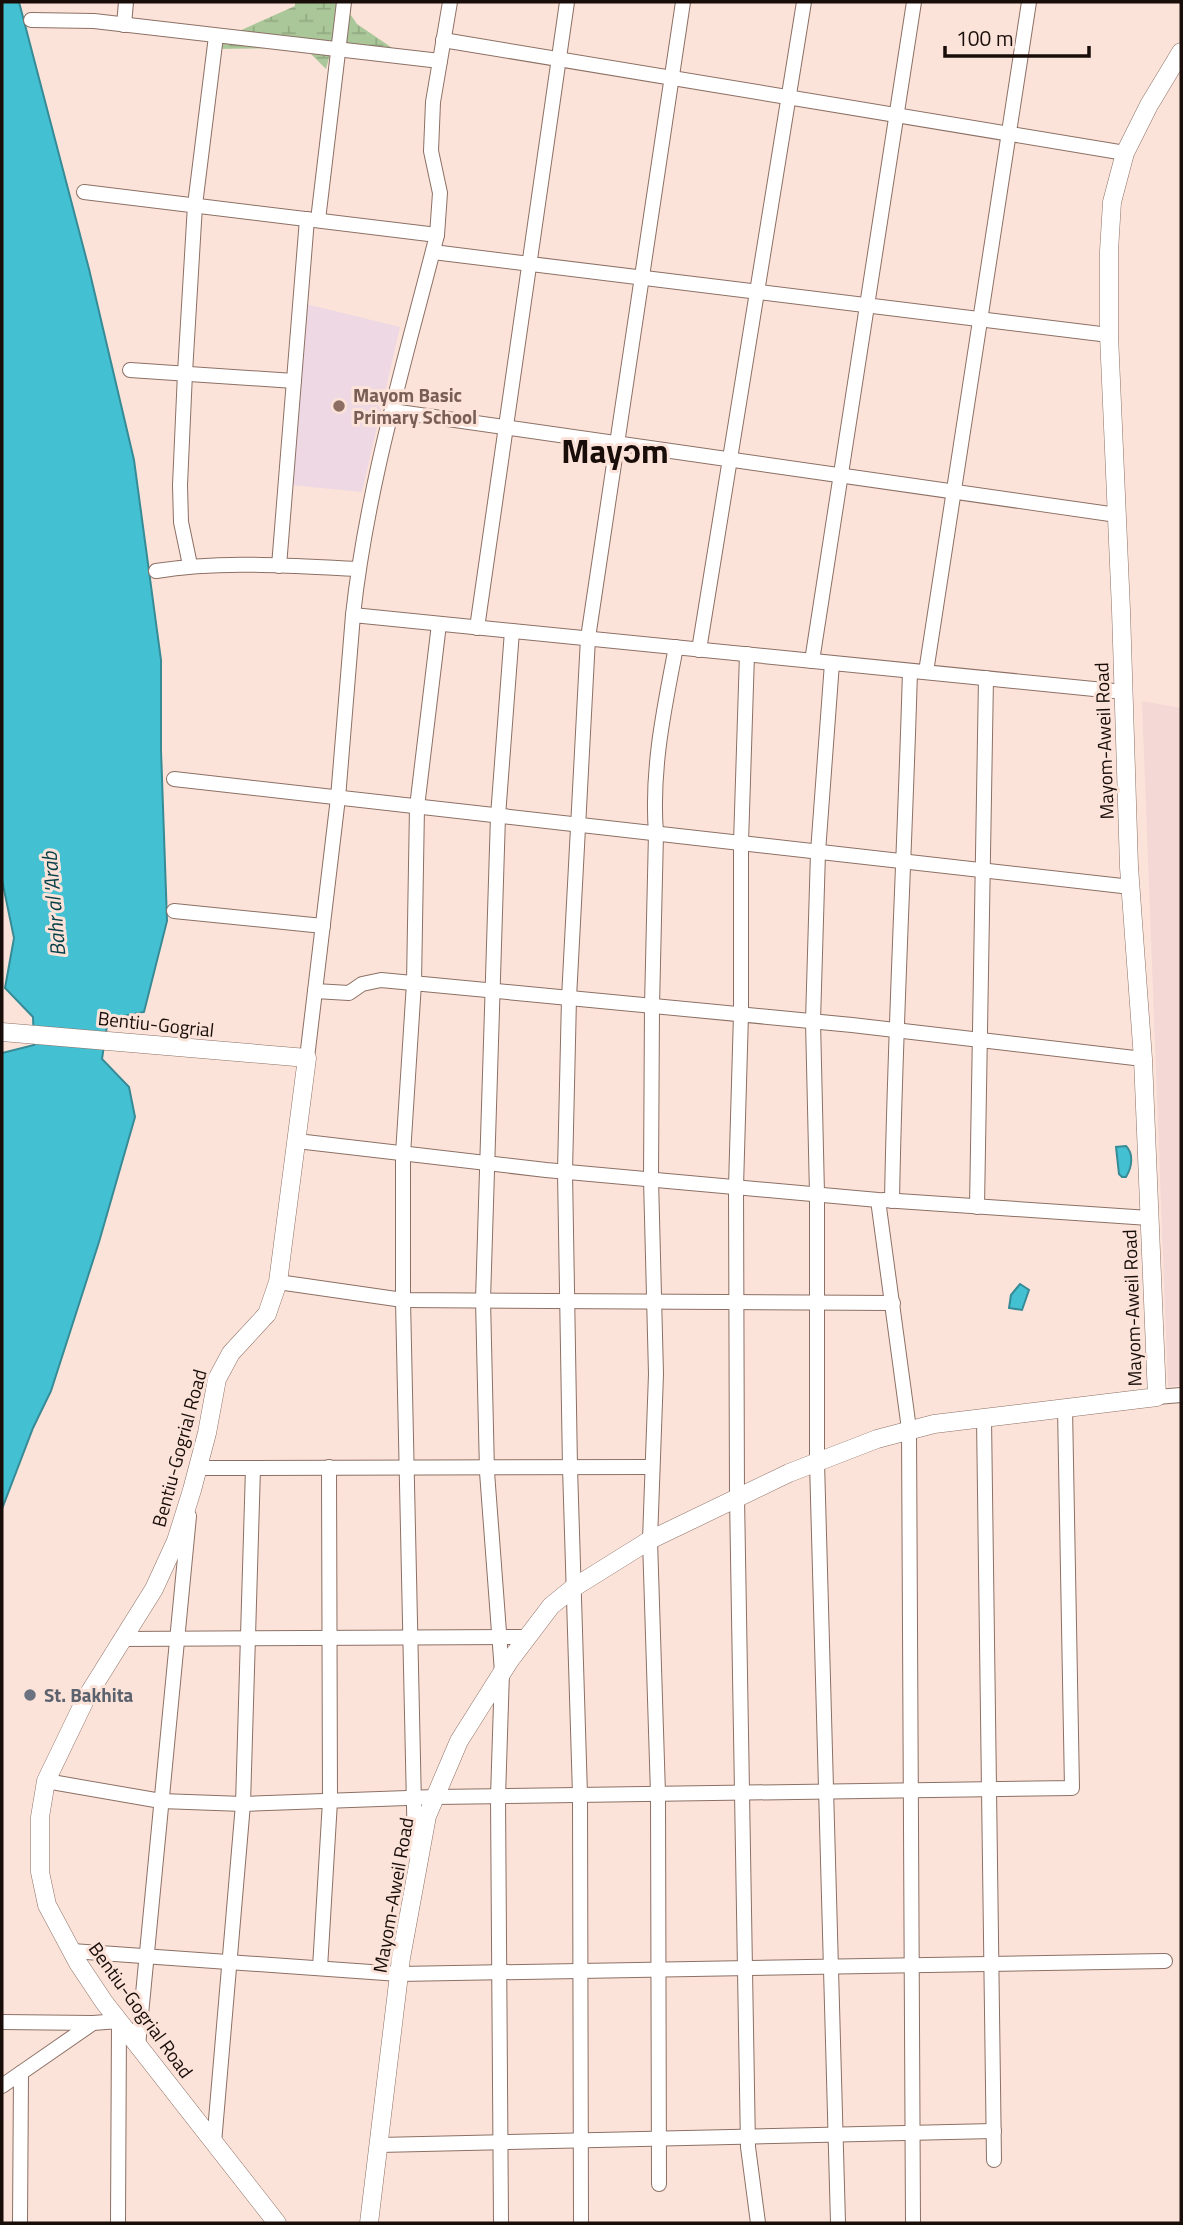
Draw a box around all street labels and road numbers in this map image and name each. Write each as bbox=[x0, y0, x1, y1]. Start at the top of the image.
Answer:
street label: Mayom-Aweil Road bbox=[1086, 662, 1121, 820]
street label: Bentiu-Gogrial bbox=[96, 1003, 216, 1044]
street label: Mayom-Aweil Road bbox=[1114, 1229, 1149, 1387]
street label: Bentiu-Gogrial Road bbox=[144, 1366, 214, 1530]
street label: Mayom-Aweil Road bbox=[365, 1815, 420, 1975]
street label: Bentiu-Gogrial Road bbox=[82, 1936, 201, 2084]

